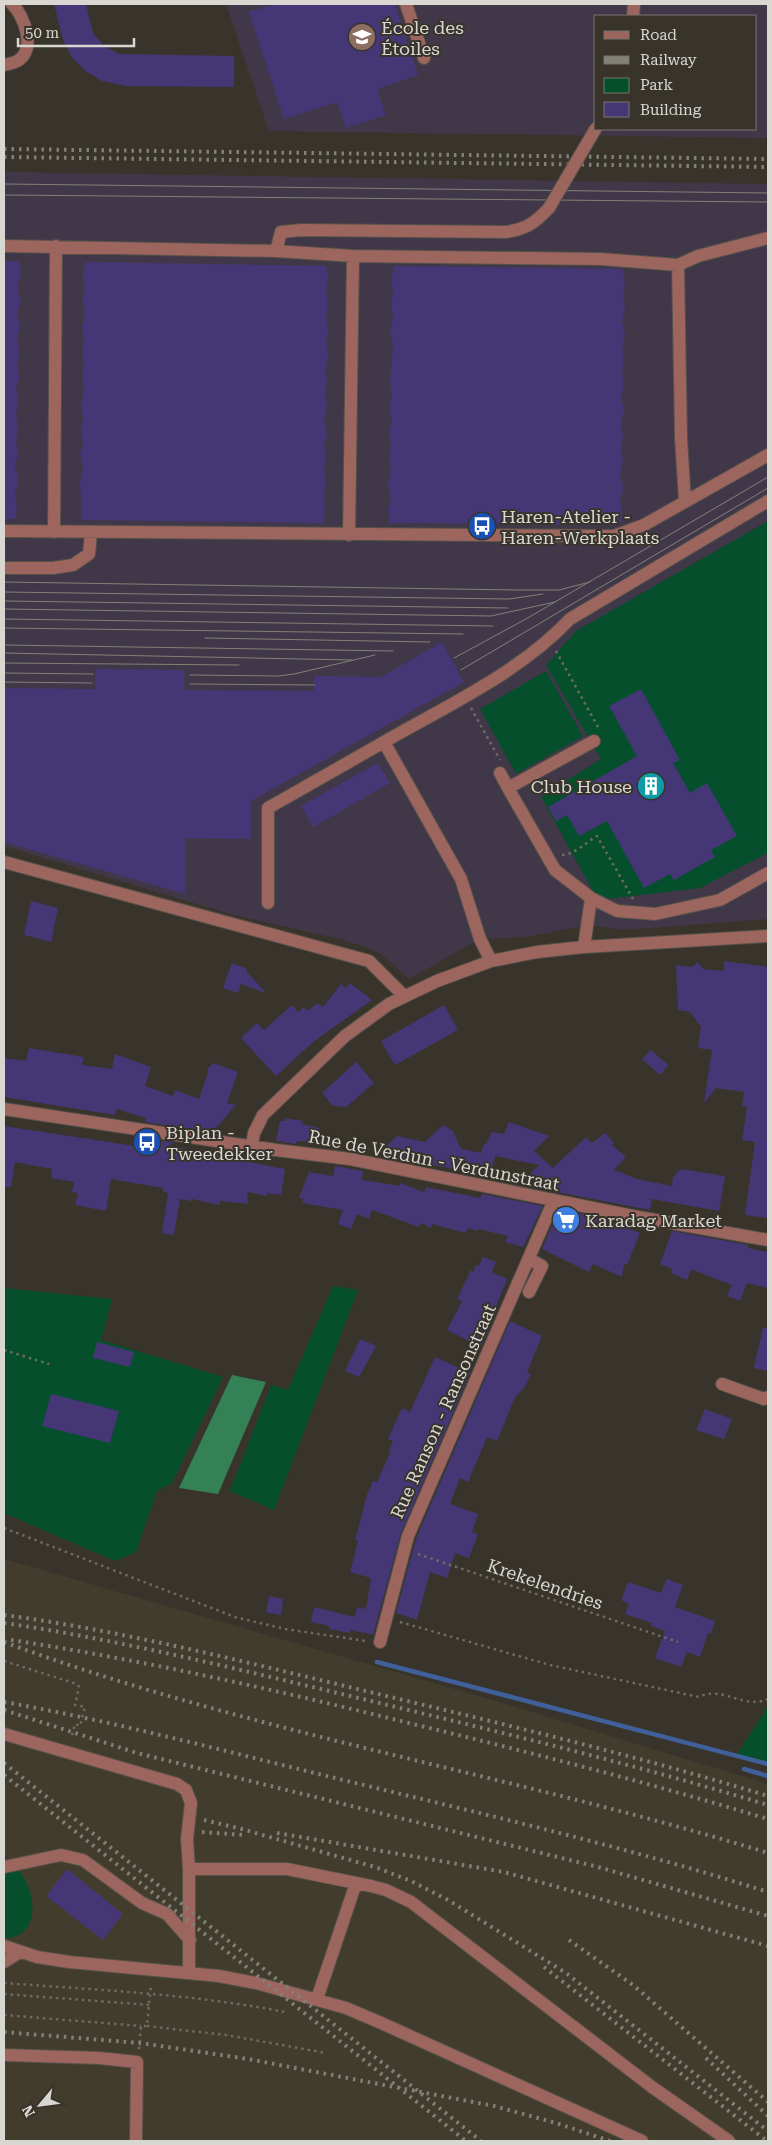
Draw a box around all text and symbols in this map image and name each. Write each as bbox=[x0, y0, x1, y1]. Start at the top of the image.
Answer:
scale bar bbox=[18, 15, 134, 47]
legend bbox=[594, 15, 757, 130]
place label: École des Étoiles bbox=[381, 17, 464, 59]
school or university icon: École des Étoiles bbox=[347, 22, 377, 52]
text: 50 m bbox=[25, 24, 60, 42]
text: Road bbox=[640, 26, 677, 44]
text: Railway bbox=[640, 51, 697, 69]
text: Park bbox=[640, 76, 674, 94]
text: Building bbox=[640, 101, 702, 119]
place label: Haren-Atelier - Haren-Werkplaats bbox=[501, 506, 659, 548]
bus stop icon: Haren-Atelier - Haren-Werkplaats bbox=[467, 511, 497, 541]
building icon: Club House bbox=[636, 771, 666, 801]
place label: Club House bbox=[531, 776, 632, 797]
place label: Biplan - Tweedekker bbox=[166, 1122, 273, 1164]
street label: Rue de Verdun - Verdunstraat bbox=[307, 1125, 562, 1195]
bus stop icon: Biplan - Tweedekker bbox=[132, 1127, 162, 1157]
supermarket icon: Karadag Market bbox=[551, 1205, 581, 1235]
place label: Karadag Market bbox=[585, 1210, 722, 1231]
street label: Rue Ranson - Ransonstraat bbox=[386, 1300, 500, 1522]
street label: Krekelendries bbox=[484, 1554, 606, 1614]
north arrow bbox=[15, 2080, 65, 2130]
text: N bbox=[19, 2103, 38, 2120]

